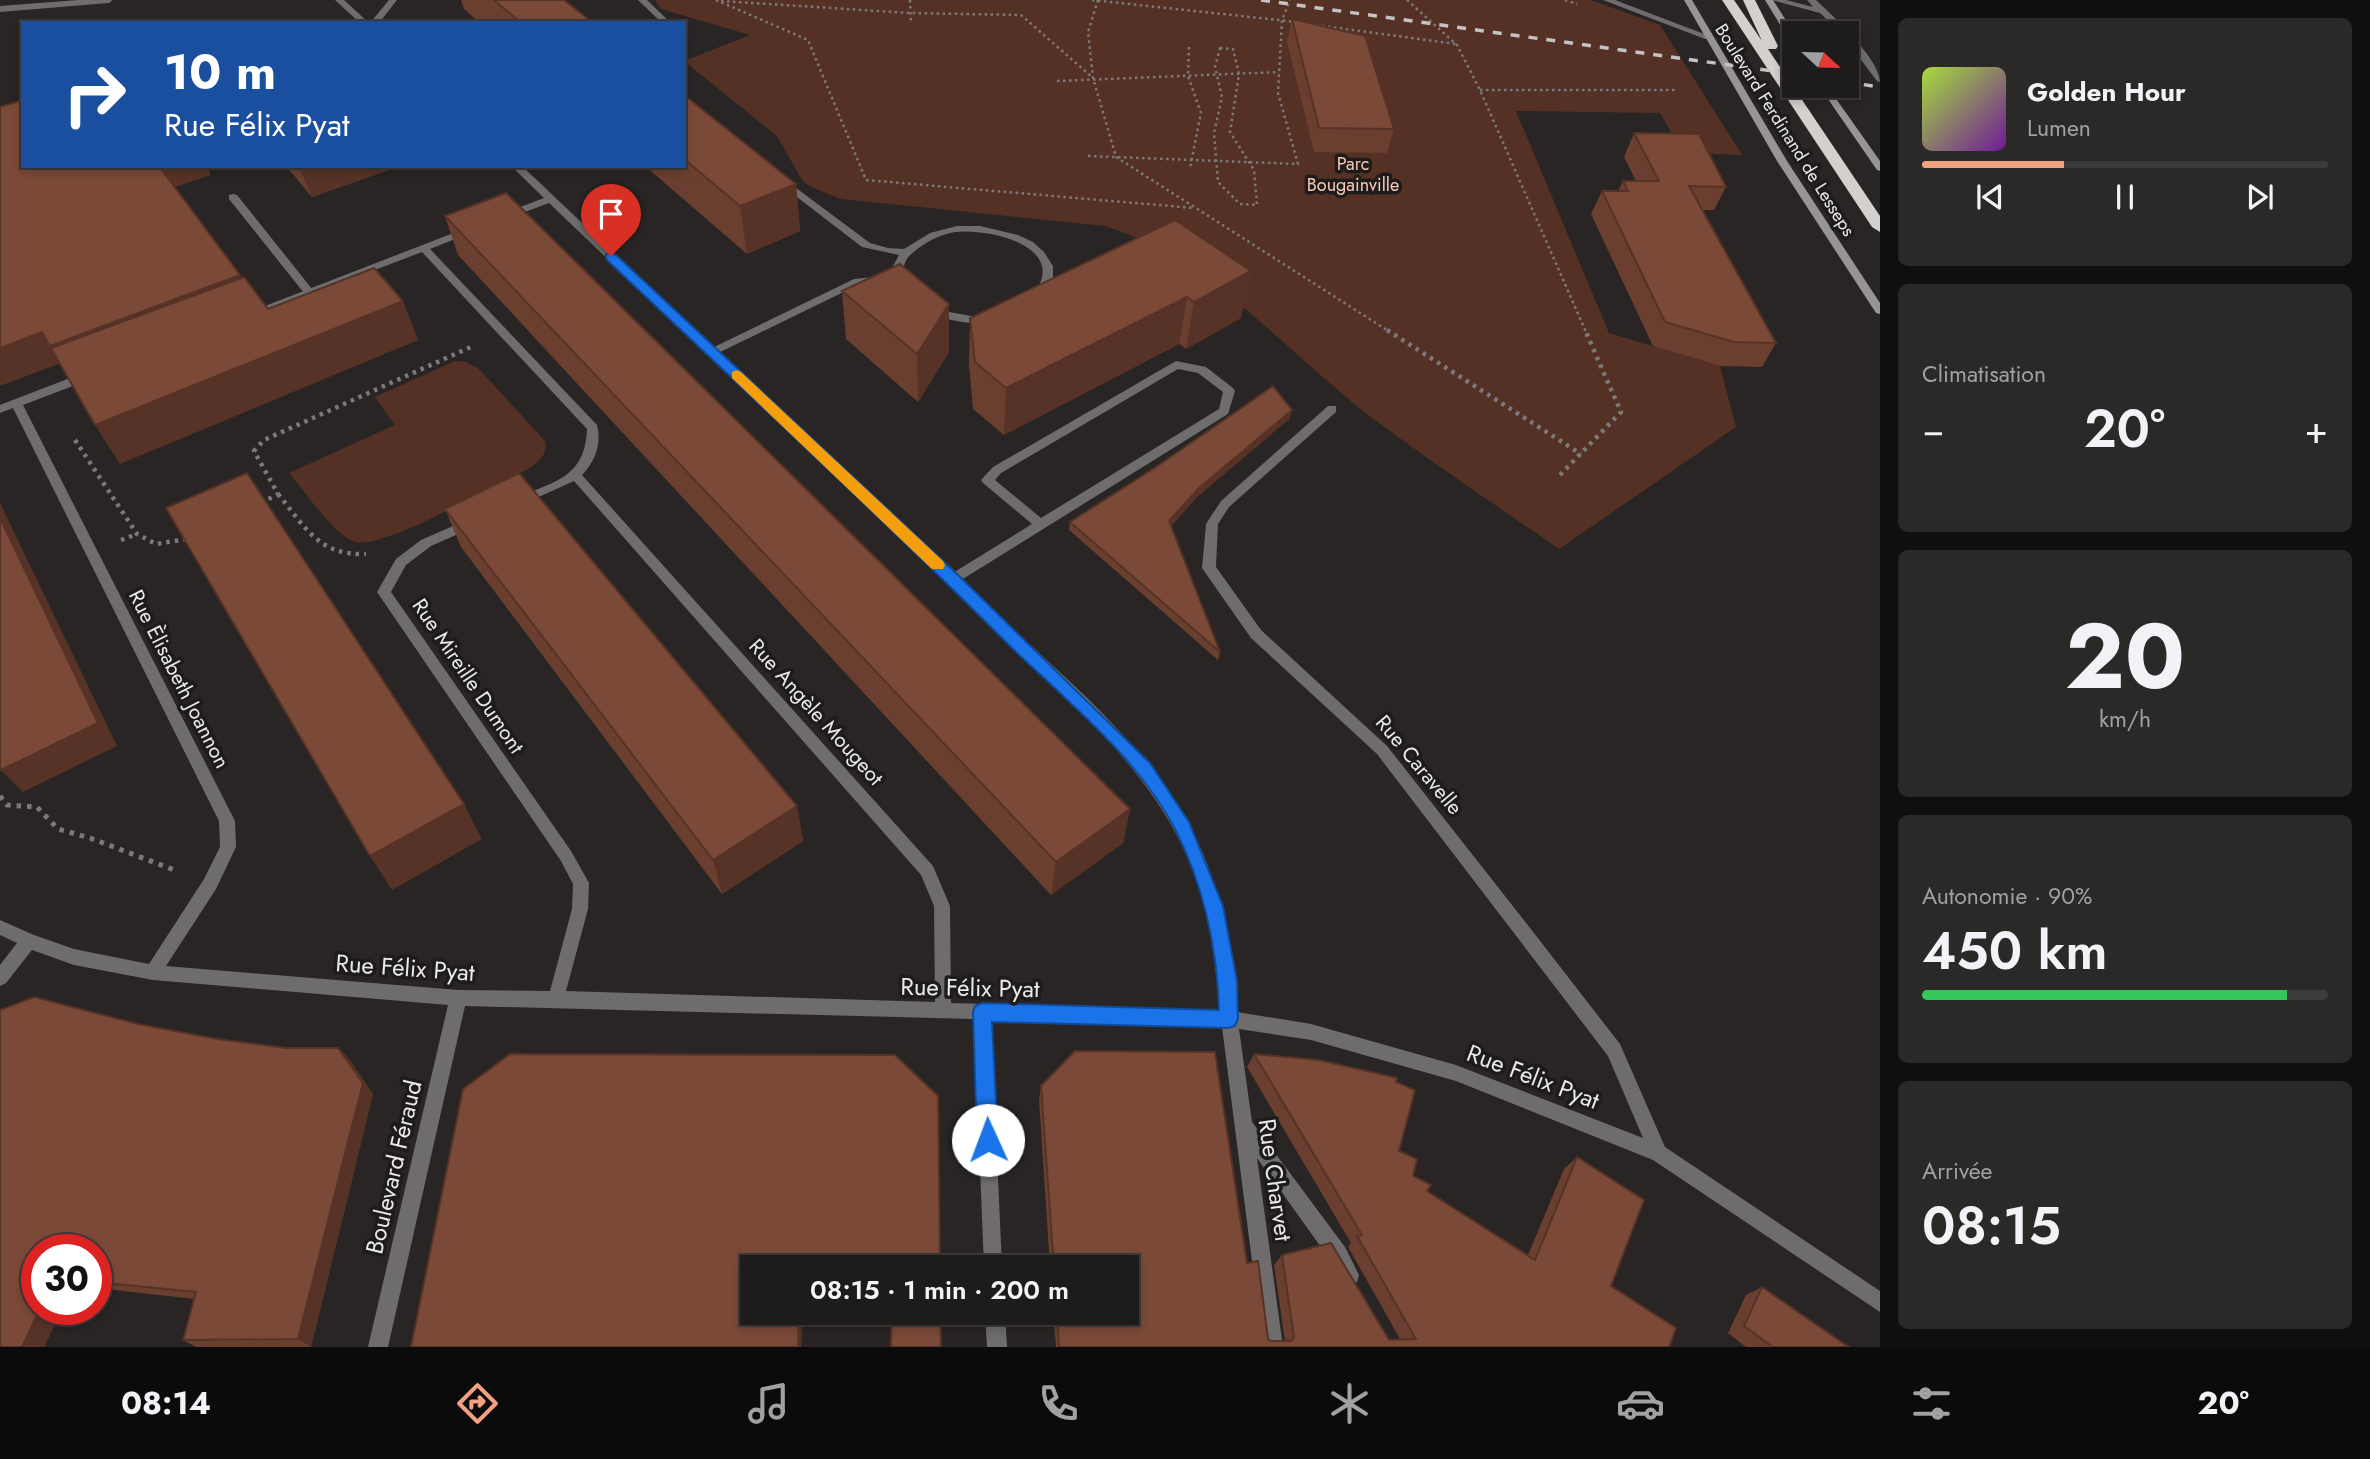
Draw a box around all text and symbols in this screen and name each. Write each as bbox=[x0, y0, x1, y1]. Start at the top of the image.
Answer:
street label: Boulevard Ferdinand de Lesseps bbox=[1709, 19, 1861, 241]
north arrow bbox=[1782, 21, 1858, 98]
map controls bbox=[1782, 21, 1859, 98]
text: 10 m bbox=[164, 37, 276, 107]
icon: right bbox=[49, 49, 140, 140]
text: Golden Hour bbox=[2027, 73, 2186, 111]
text: Rue Félix Pyat bbox=[164, 102, 350, 148]
text: Lumen bbox=[2027, 111, 2091, 145]
park label: Parc Bougainville bbox=[1307, 151, 1399, 198]
icon: previous bbox=[1971, 178, 2009, 216]
icon: pause bbox=[2106, 178, 2144, 216]
icon: next bbox=[2241, 178, 2279, 216]
pin bbox=[581, 184, 641, 256]
icon: arrive bbox=[592, 195, 630, 233]
text: Climatisation bbox=[1922, 357, 2046, 391]
text: 20° bbox=[2084, 391, 2165, 467]
text: − bbox=[1922, 402, 1944, 457]
text: + bbox=[2305, 402, 2328, 457]
street label: Rue Èlisabeth Joannon bbox=[121, 585, 237, 773]
text: 20 bbox=[2065, 591, 2185, 722]
street label: Rue Mireille Dumont bbox=[405, 592, 531, 760]
street label: Rue Angèle Mougeot bbox=[742, 632, 890, 792]
text: km/h bbox=[2099, 702, 2151, 736]
street label: Rue Caravelle bbox=[1368, 709, 1470, 821]
text: Autonomie · 90% bbox=[1922, 879, 2092, 913]
text: 450 km bbox=[1922, 913, 2107, 989]
street label: Rue Félix Pyat bbox=[334, 945, 476, 990]
street label: Rue Félix Pyat bbox=[900, 969, 1040, 1006]
street label: Rue Félix Pyat bbox=[1462, 1035, 1605, 1118]
street label: Boulevard Féraud bbox=[356, 1076, 431, 1257]
position arrow bbox=[951, 1103, 1025, 1177]
street label: Rue Charvet bbox=[1250, 1116, 1301, 1244]
text: Arrivée bbox=[1922, 1154, 1992, 1188]
text: 08:15 bbox=[1922, 1188, 2061, 1264]
speed limit sign: 30 bbox=[21, 1234, 112, 1325]
text: 08:15 · 1 min · 200 m bbox=[810, 1271, 1069, 1309]
icon: directions bbox=[453, 1379, 502, 1428]
icon: music bbox=[744, 1379, 793, 1428]
icon: phone bbox=[1034, 1379, 1083, 1428]
icon: climate bbox=[1325, 1379, 1374, 1428]
icon: car bbox=[1616, 1379, 1665, 1428]
icon: filters bbox=[1907, 1379, 1956, 1428]
text: 08:14 bbox=[121, 1380, 211, 1426]
text: 20° bbox=[2197, 1380, 2249, 1426]

